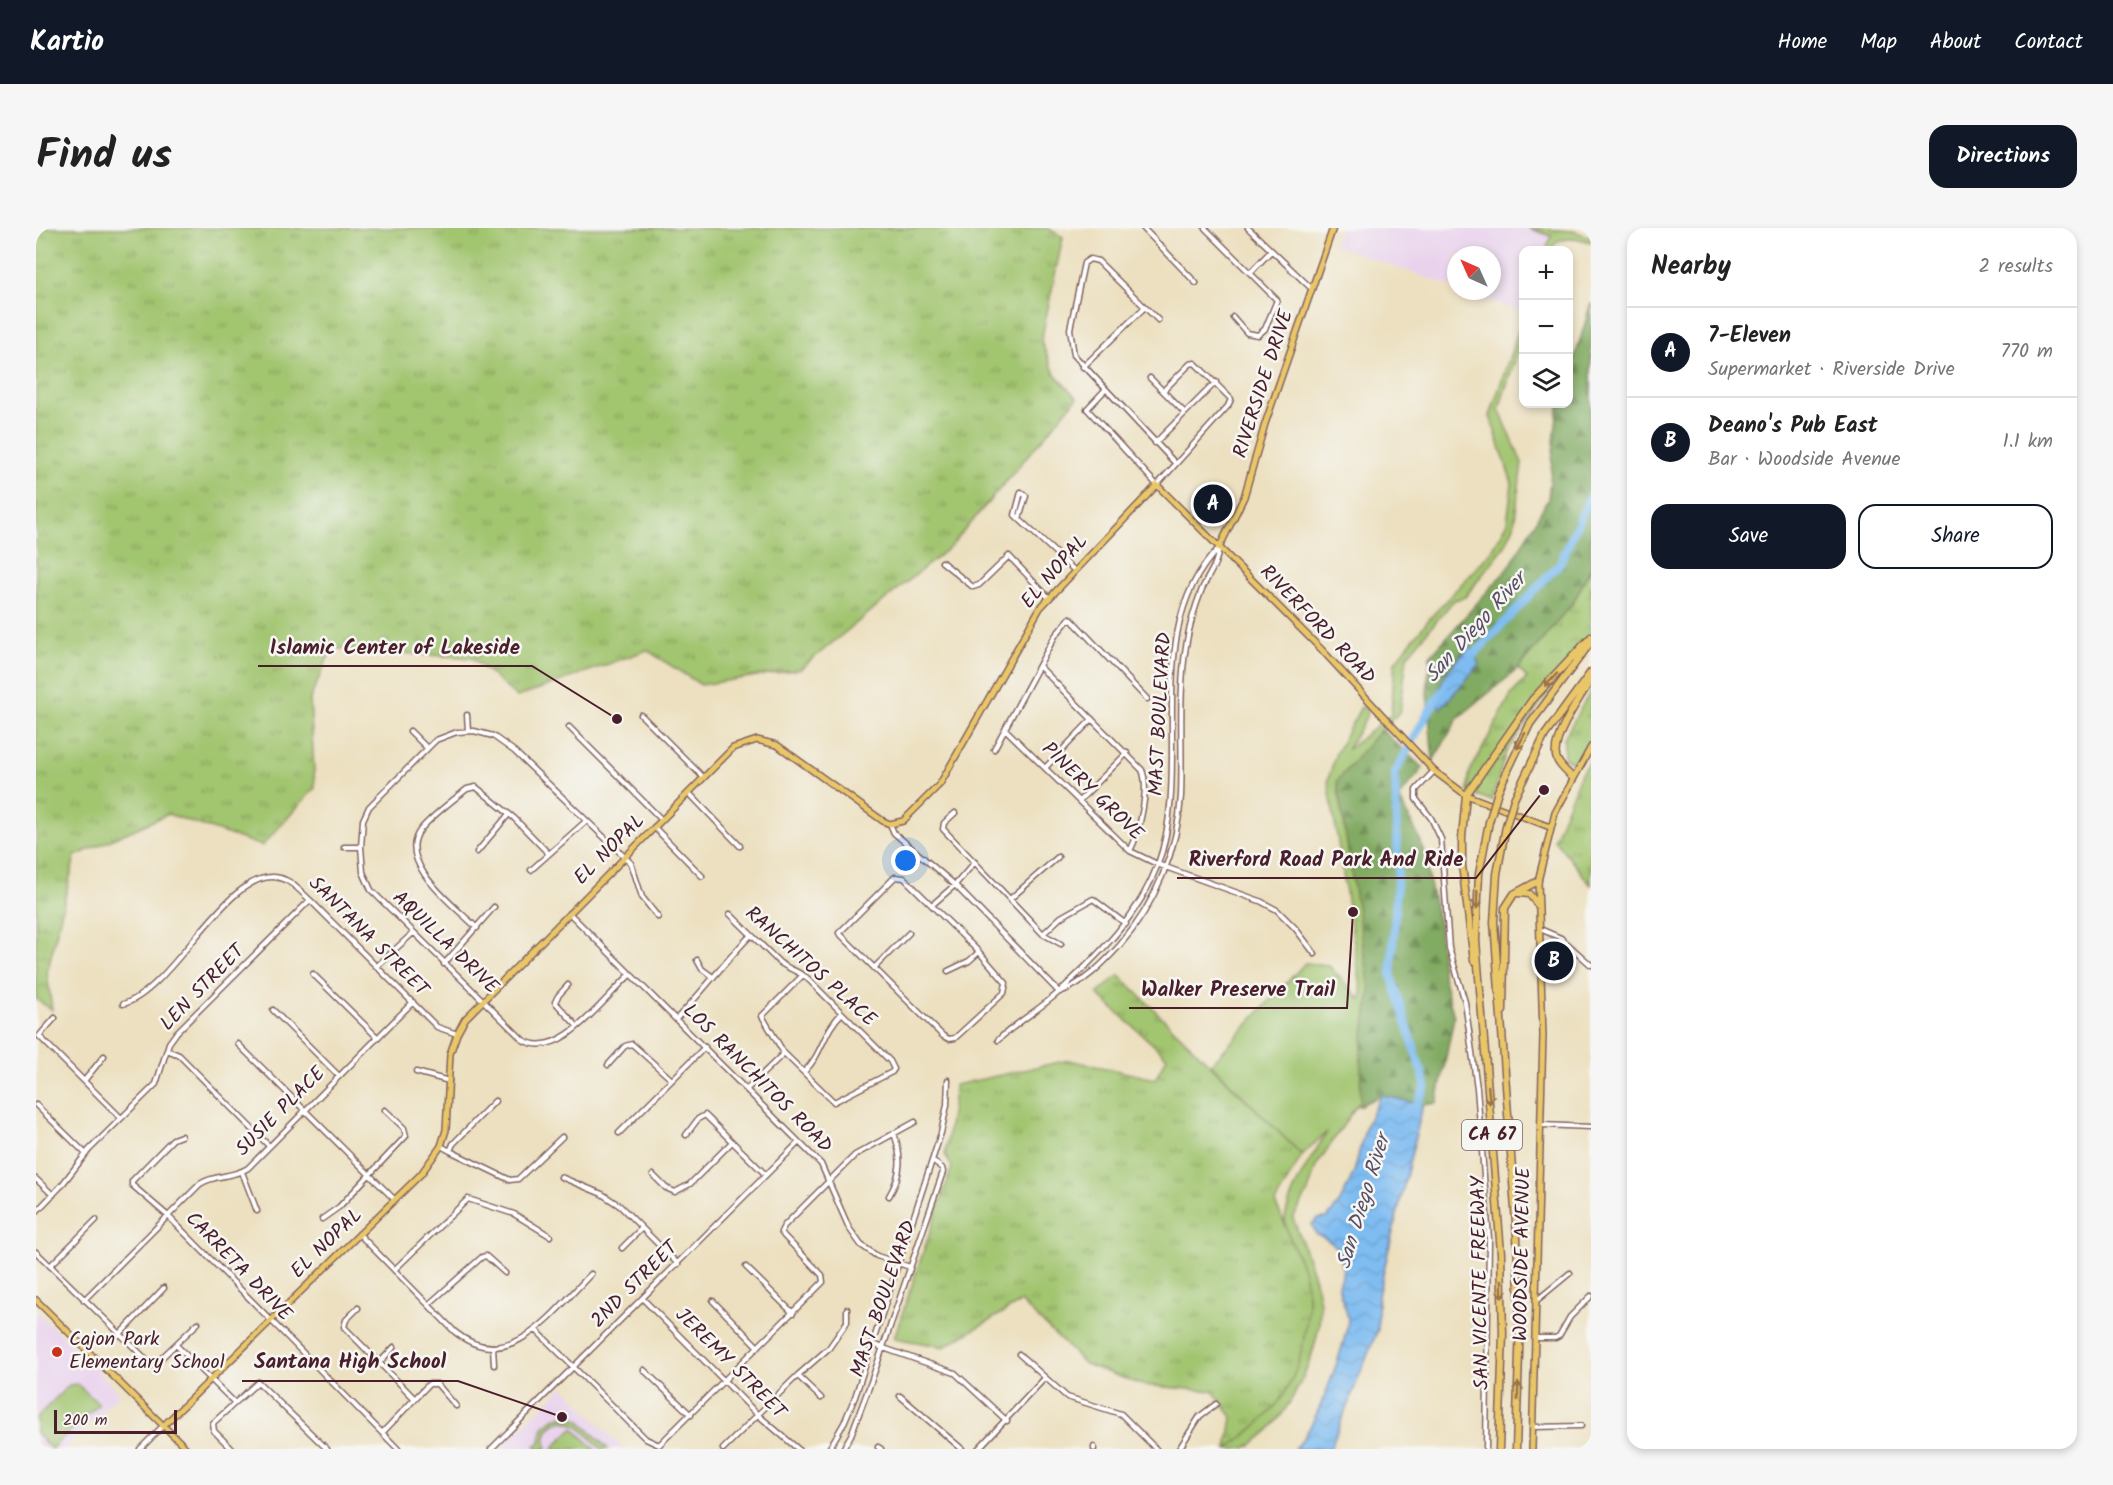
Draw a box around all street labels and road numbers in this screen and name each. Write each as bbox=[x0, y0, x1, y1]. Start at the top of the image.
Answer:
street label: RIVERSIDE DRIVE bbox=[1225, 304, 1303, 462]
street label: EL NOPAL bbox=[1013, 527, 1097, 617]
street label: RIVERFORD ROAD bbox=[1251, 558, 1383, 692]
street label: MAST BOULEVARD bbox=[1141, 631, 1181, 797]
street label: PINERY GROVE bbox=[1033, 735, 1152, 850]
street label: EL NOPAL bbox=[567, 807, 653, 893]
street label: SANTANA STREET bbox=[300, 869, 438, 1007]
street label: AQUILLA DRIVE bbox=[384, 883, 507, 1003]
street label: RANCHITOS PLACE bbox=[737, 899, 884, 1036]
street label: LEN STREET bbox=[153, 935, 255, 1039]
street label: LOS RANCHITOS ROAD bbox=[674, 996, 840, 1162]
street label: SUSIE PLACE bbox=[228, 1058, 335, 1165]
road number: CA 67 bbox=[1462, 1120, 1522, 1150]
street label: WOODSIDE AVENUE bbox=[1505, 1165, 1541, 1341]
street label: SAN VICENTE FREEWAY bbox=[1463, 1174, 1499, 1390]
street label: EL NOPAL bbox=[283, 1201, 371, 1287]
street label: CARRETA DRIVE bbox=[177, 1204, 300, 1331]
street label: MAST BOULEVARD bbox=[842, 1216, 926, 1382]
street label: 2ND STREET bbox=[584, 1232, 688, 1336]
street label: JEREMY STREET bbox=[667, 1301, 795, 1429]

